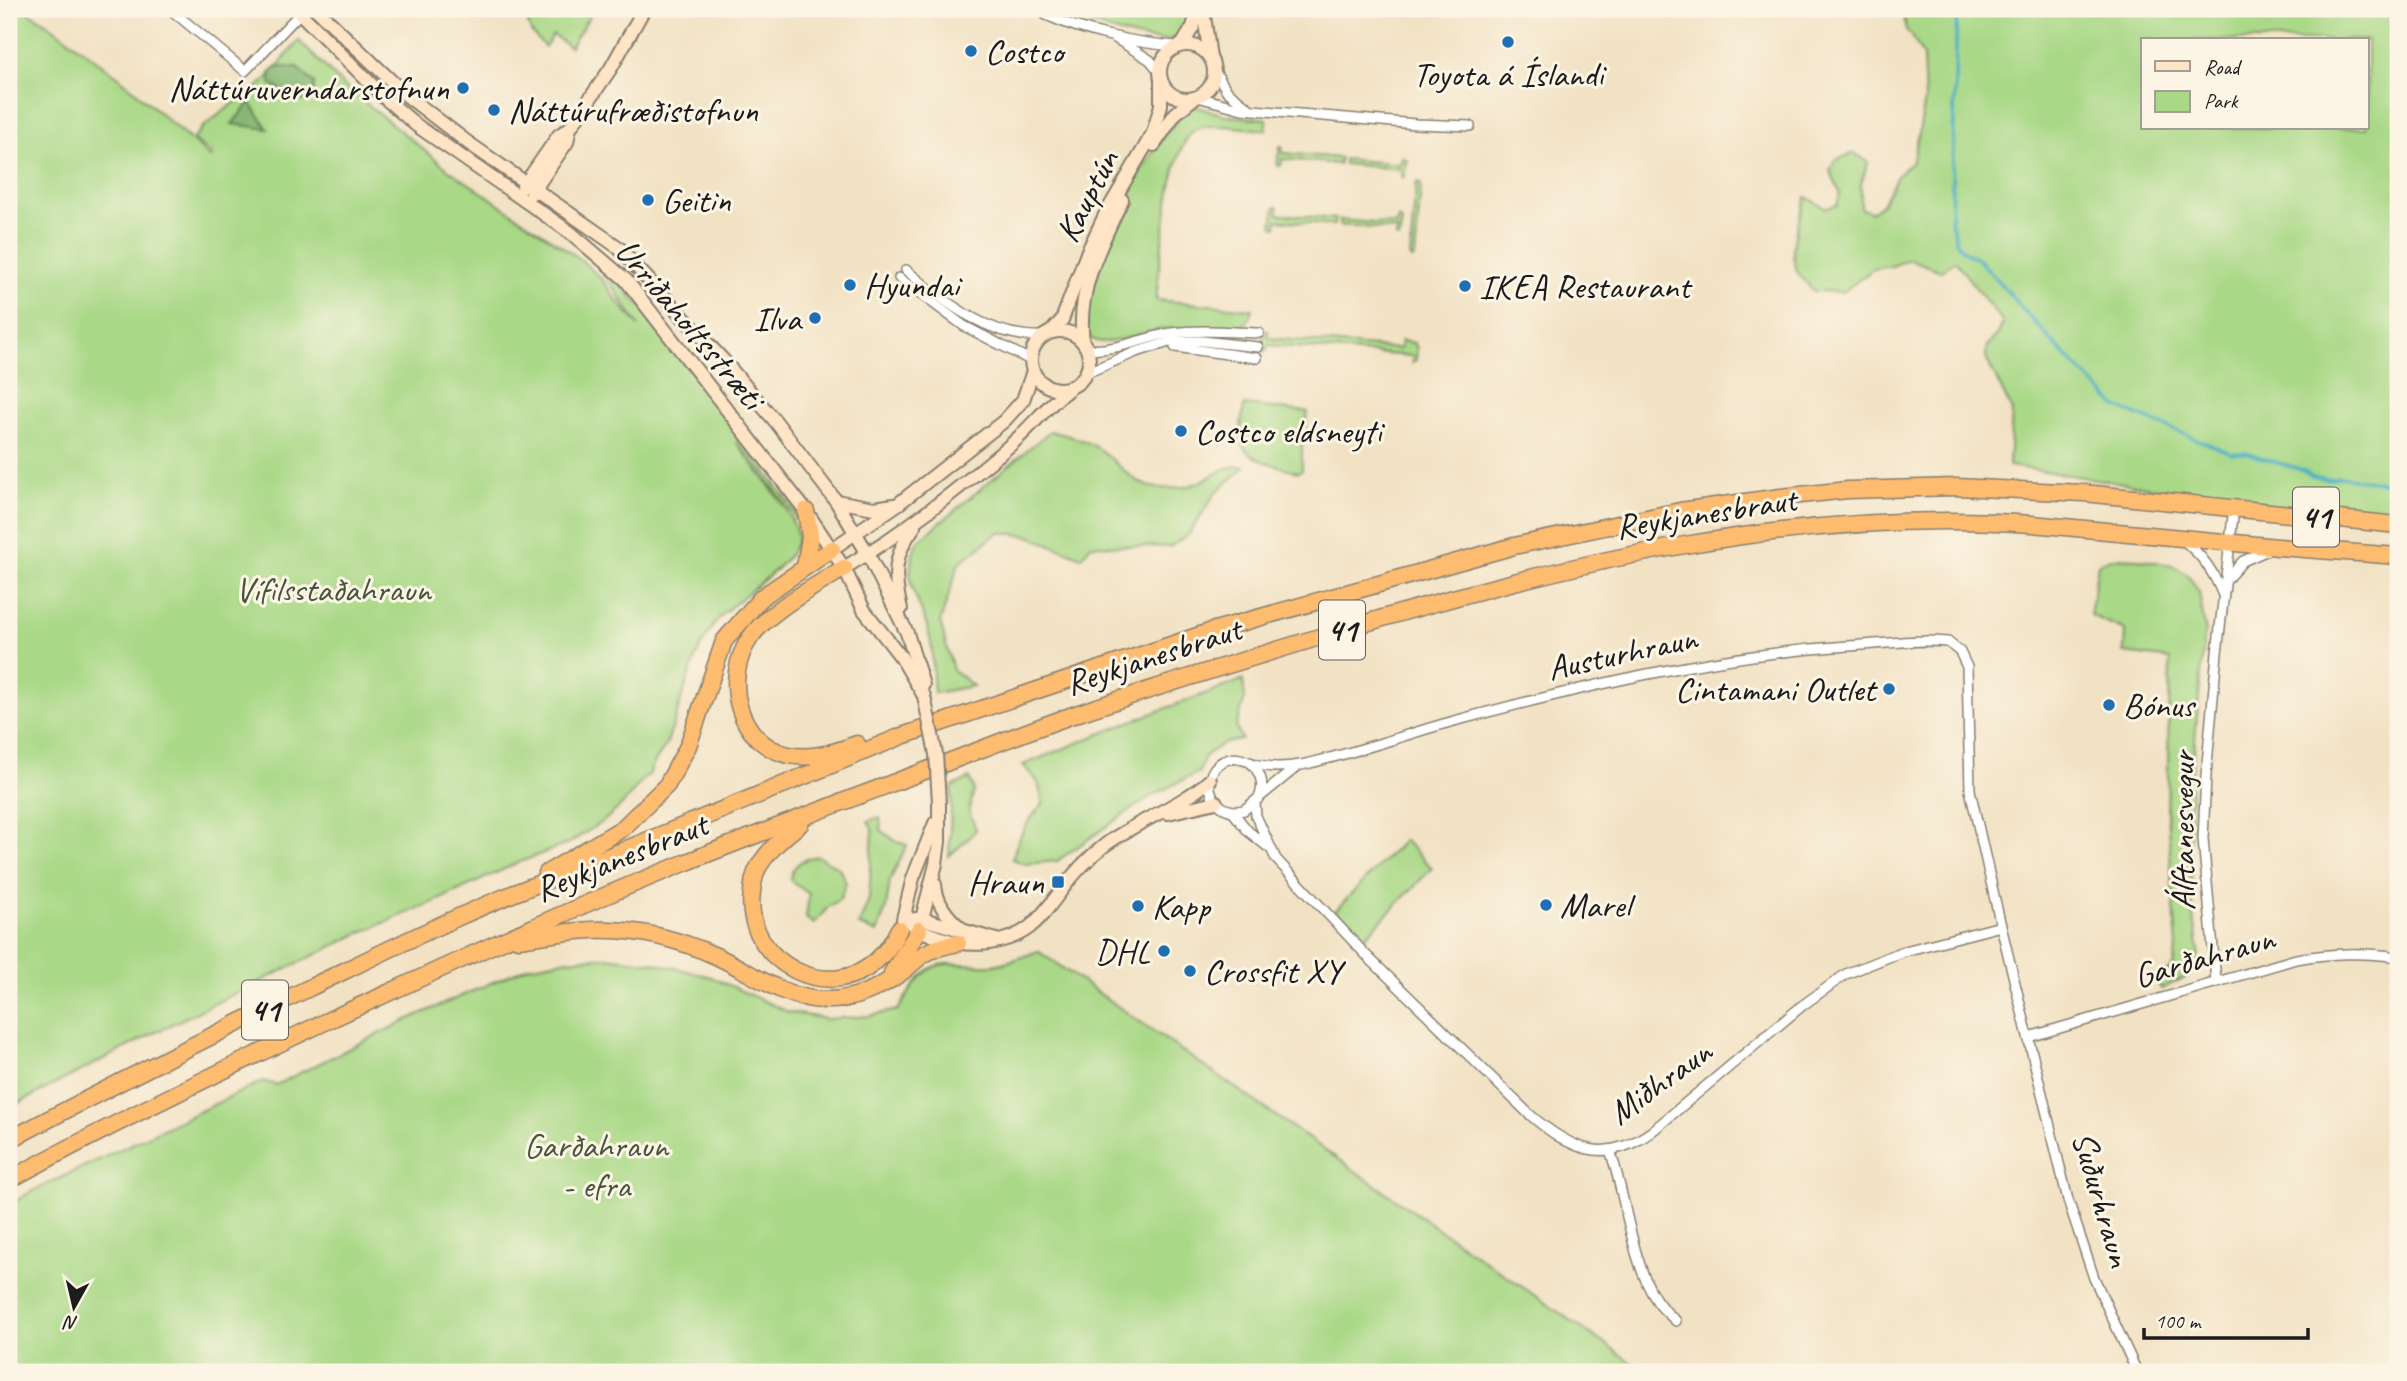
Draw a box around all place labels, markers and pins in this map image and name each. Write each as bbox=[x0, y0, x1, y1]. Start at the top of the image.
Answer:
place label: Costco bbox=[985, 29, 1066, 74]
marker: Toyota á Íslandi bbox=[1500, 34, 1516, 50]
marker: Costco bbox=[963, 43, 979, 59]
place label: Toyota á Íslandi bbox=[1413, 52, 1608, 97]
place label: Náttúruverndarstofnun bbox=[169, 66, 449, 111]
marker: Náttúruverndarstofnun bbox=[455, 80, 471, 96]
place label: Náttúrufræðistofnun bbox=[508, 88, 758, 133]
marker: Náttúrufræðistofnun bbox=[486, 102, 502, 118]
place label: Geitin bbox=[662, 178, 731, 223]
marker: Geitin bbox=[640, 192, 656, 208]
place label: Hyundai bbox=[864, 263, 963, 308]
place label: IKEA Restaurant bbox=[1479, 264, 1693, 309]
marker: Hyundai bbox=[842, 277, 858, 293]
marker: IKEA Restaurant bbox=[1457, 278, 1473, 294]
place label: Ilva bbox=[754, 296, 804, 341]
marker: Ilva bbox=[807, 310, 823, 326]
place label: Costco eldsneyti bbox=[1195, 409, 1386, 454]
marker: Costco eldsneyti bbox=[1173, 423, 1189, 439]
place label: Cintamani Outlet bbox=[1675, 667, 1878, 712]
marker: Cintamani Outlet bbox=[1881, 681, 1897, 697]
place label: Bónus bbox=[2123, 683, 2197, 728]
marker: Bónus bbox=[2101, 697, 2117, 713]
place label: Hraun bbox=[968, 860, 1044, 905]
marker: Hraun bbox=[1050, 874, 1066, 890]
place label: Marel bbox=[1560, 883, 1636, 928]
place label: Kapp bbox=[1152, 884, 1212, 929]
marker: Marel bbox=[1538, 897, 1554, 913]
marker: Kapp bbox=[1130, 898, 1146, 914]
place label: DHL bbox=[1095, 929, 1151, 974]
marker: DHL bbox=[1156, 943, 1172, 959]
place label: Crossfit XY bbox=[1204, 949, 1347, 994]
marker: Crossfit XY bbox=[1182, 963, 1198, 979]

